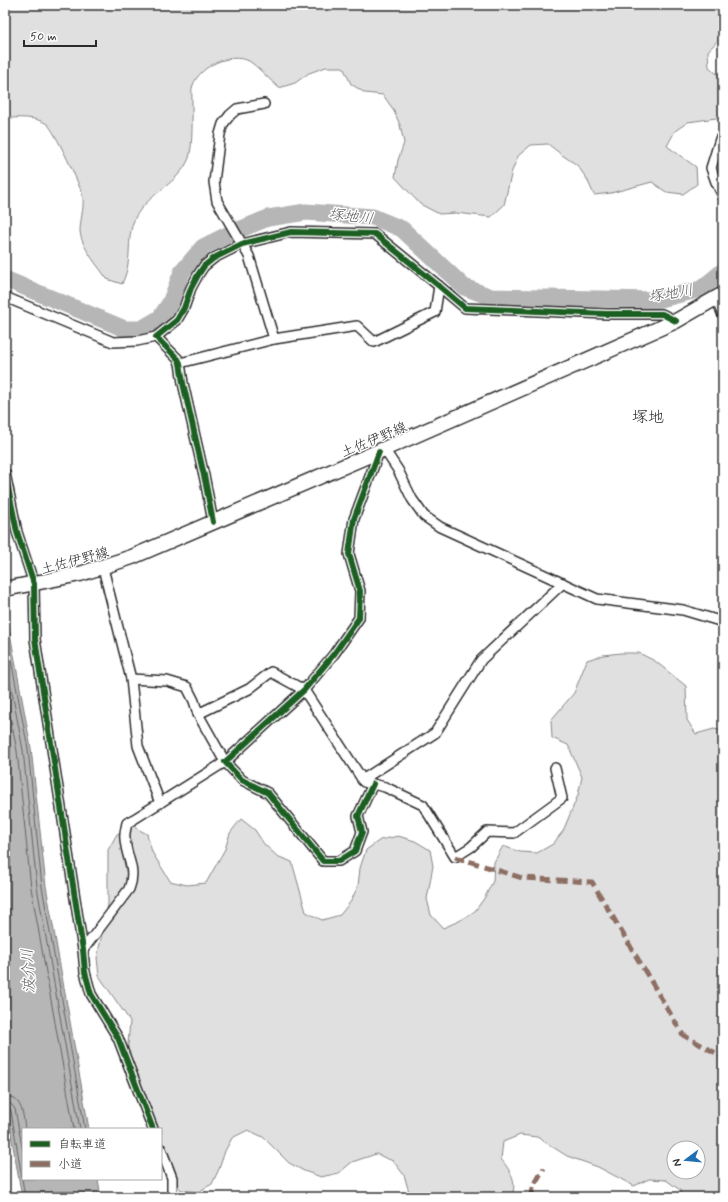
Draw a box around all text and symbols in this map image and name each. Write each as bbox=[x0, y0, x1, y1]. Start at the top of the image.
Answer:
scale bar bbox=[24, 22, 96, 48]
text: 50 m bbox=[30, 29, 57, 45]
water label: 塚地川 bbox=[327, 204, 375, 230]
water label: 塚地川 bbox=[647, 280, 695, 308]
district label: 塚地 bbox=[632, 407, 664, 428]
street label: 土佐伊野線 bbox=[338, 418, 410, 462]
street label: 土佐伊野線 bbox=[39, 543, 111, 579]
water label: 波介川 bbox=[18, 948, 40, 994]
legend bbox=[22, 1128, 162, 1180]
text: 自転車道 bbox=[58, 1137, 106, 1153]
north arrow bbox=[666, 1140, 706, 1180]
text: 小道 bbox=[58, 1157, 82, 1173]
text: N bbox=[670, 1157, 685, 1168]

